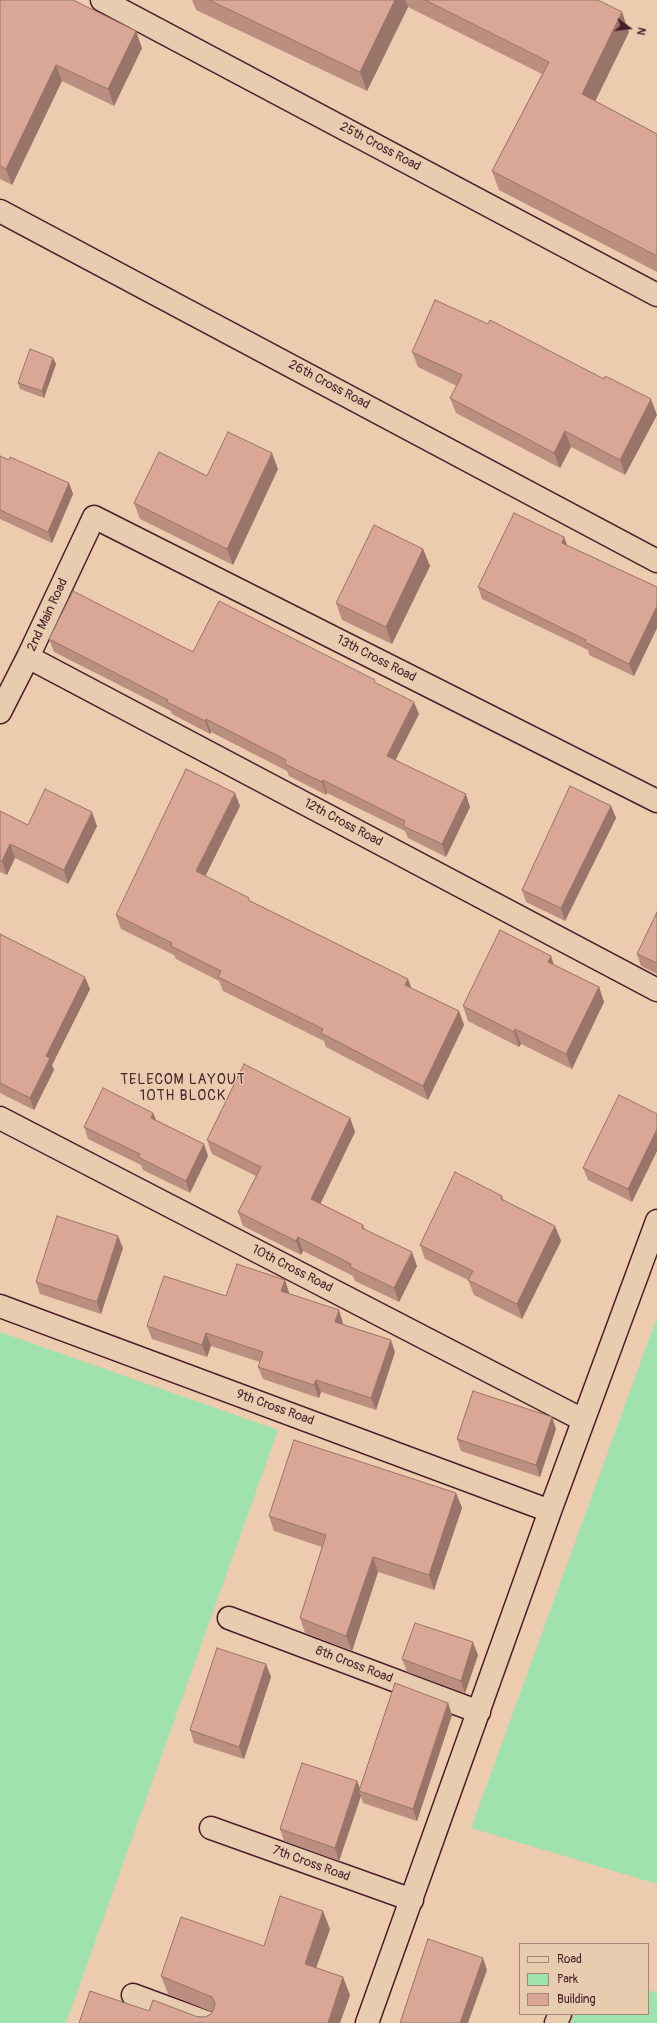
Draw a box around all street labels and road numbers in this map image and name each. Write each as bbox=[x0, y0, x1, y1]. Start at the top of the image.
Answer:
street label: 25th Cross Road bbox=[337, 119, 423, 175]
street label: 26th Cross Road bbox=[286, 357, 372, 413]
street label: 2nd Main Road bbox=[24, 576, 72, 654]
street label: 13th Cross Road bbox=[334, 632, 418, 686]
street label: 12th Cross Road bbox=[301, 796, 385, 850]
street label: 10th Cross Road bbox=[249, 1242, 335, 1296]
street label: 9th Cross Road bbox=[234, 1387, 316, 1429]
street label: 8th Cross Road bbox=[313, 1643, 395, 1687]
street label: 7th Cross Road bbox=[270, 1843, 352, 1885]

